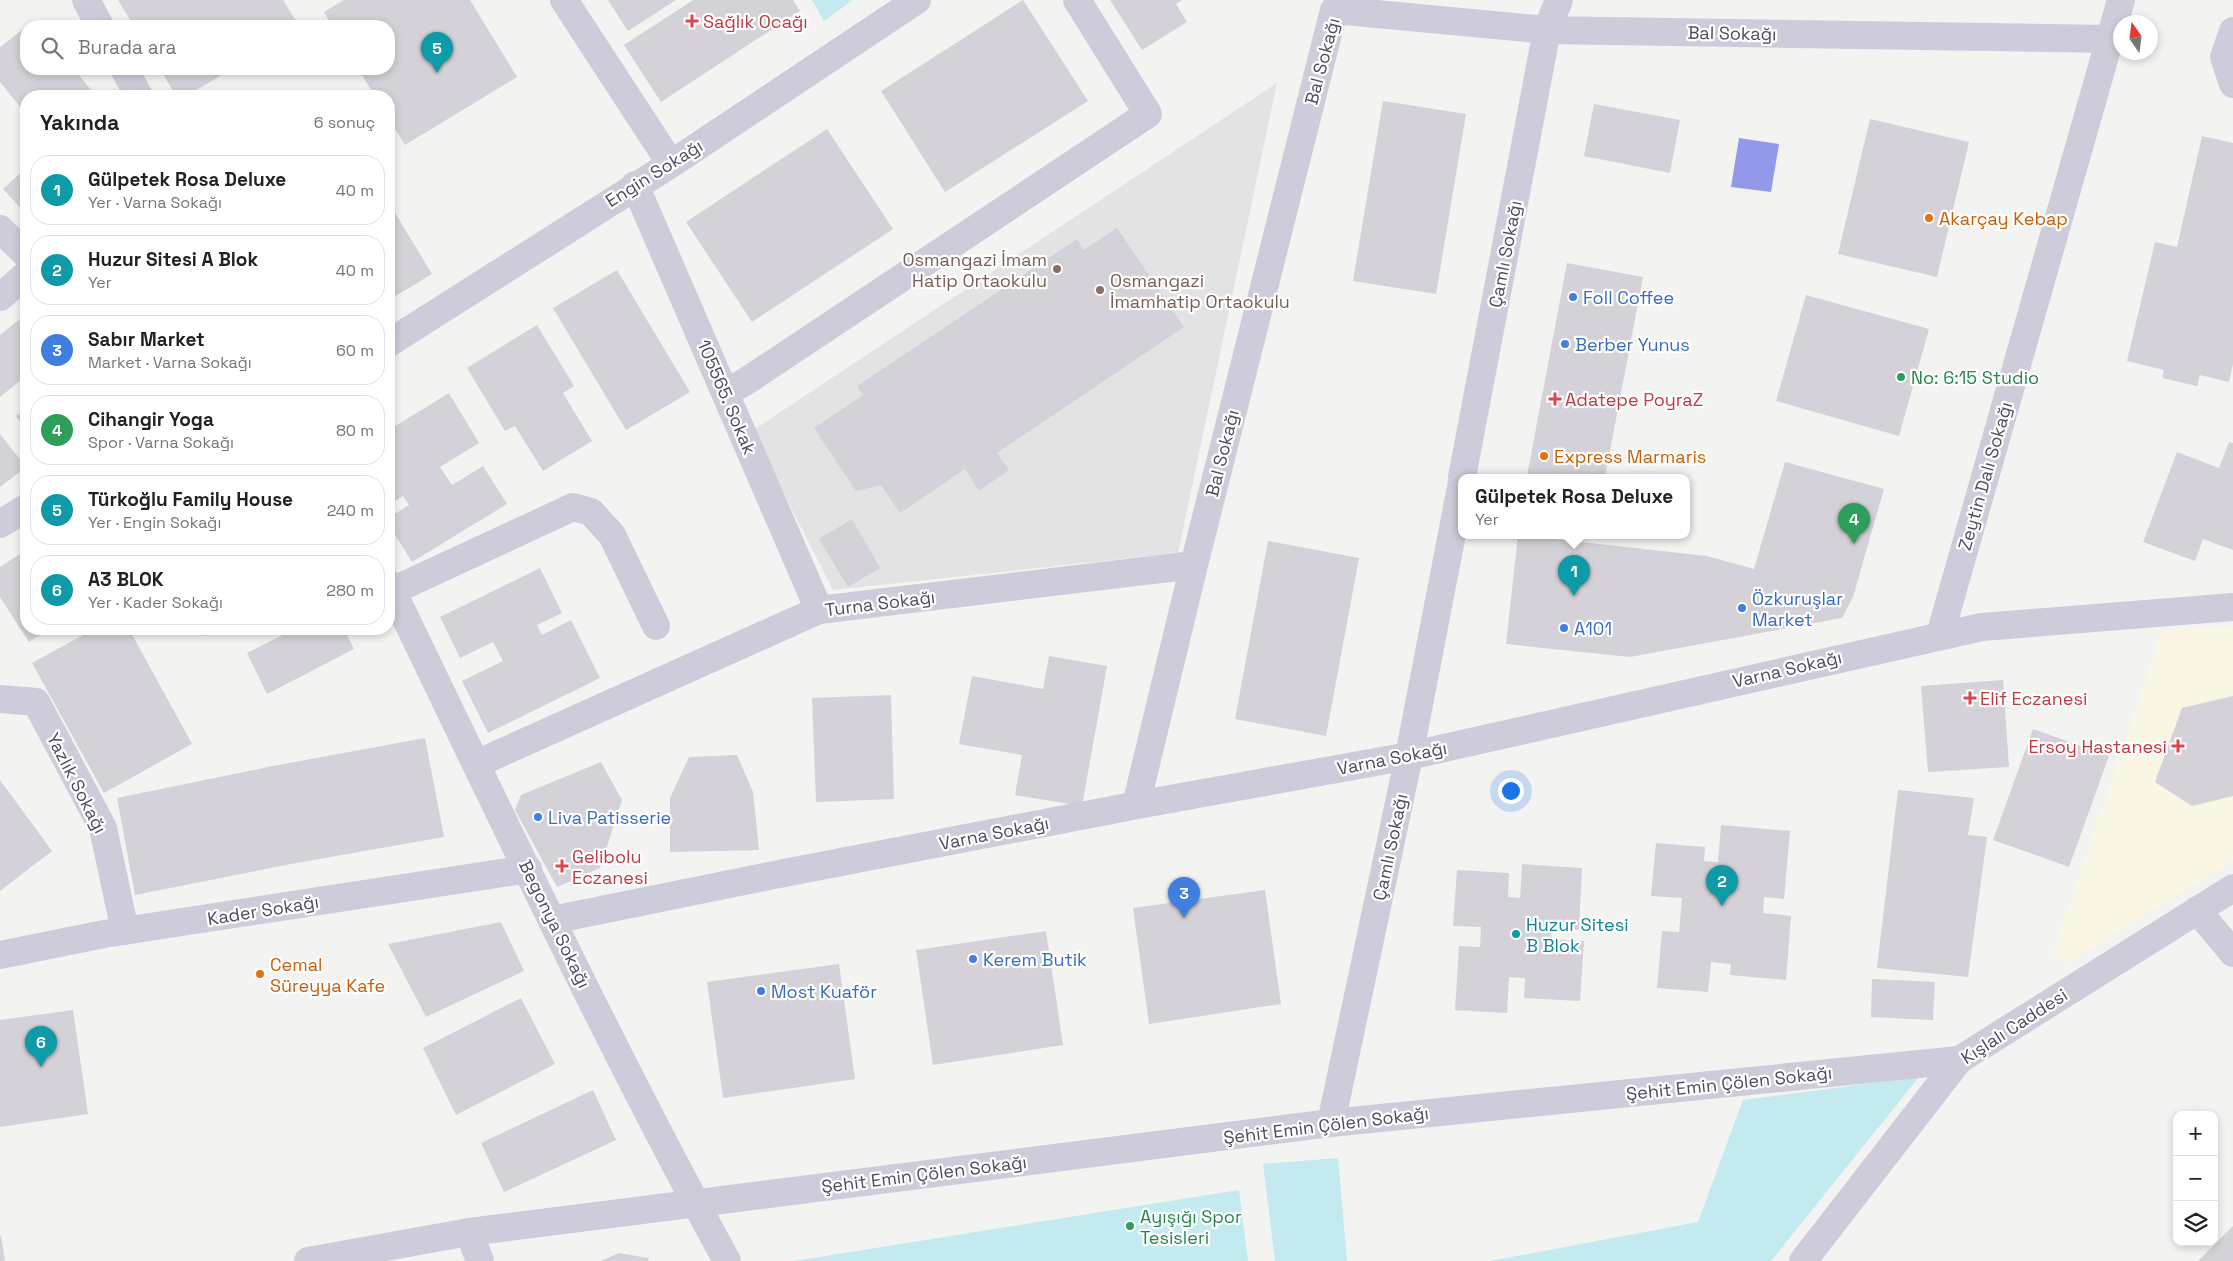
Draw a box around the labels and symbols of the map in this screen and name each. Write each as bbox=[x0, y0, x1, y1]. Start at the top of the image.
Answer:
place label: Sağlık Ocağı bbox=[703, 10, 808, 33]
marker: Sağlık Ocağı bbox=[685, 14, 699, 28]
street label: Bal Sokağı bbox=[1299, 15, 1345, 107]
north arrow bbox=[2113, 15, 2158, 60]
street label: Bal Sokağı bbox=[1687, 21, 1777, 45]
pin: 5 bbox=[421, 32, 453, 73]
street label: Engin Sokağı bbox=[601, 134, 707, 212]
street label: Çamlı Sokağı bbox=[1483, 199, 1527, 309]
place label: Akarçay Kebap bbox=[1939, 207, 2068, 230]
marker: Akarçay Kebap bbox=[1923, 212, 1935, 224]
place label: Osmangazi İmam Hatip Ortaokulu bbox=[903, 248, 1047, 292]
marker: Osmangazi İmam Hatip Ortaokulu bbox=[1051, 263, 1063, 275]
place label: Osmangazi İmamhatip Ortaokulu bbox=[1110, 269, 1290, 313]
marker: Osmangazi İmamhatip Ortaokulu bbox=[1094, 284, 1106, 296]
place label: Foll Coffee bbox=[1583, 286, 1674, 309]
marker: Foll Coffee bbox=[1567, 291, 1579, 303]
place label: Berber Yunus bbox=[1575, 333, 1690, 356]
street label: 105565. Sokak bbox=[692, 336, 762, 458]
marker: Berber Yunus bbox=[1559, 338, 1571, 350]
place label: No: 6:15 Studio bbox=[1911, 366, 2039, 389]
marker: No: 6:15 Studio bbox=[1895, 371, 1907, 383]
place label: Adatepe PoyraZ bbox=[1565, 388, 1703, 411]
marker: Adatepe PoyraZ bbox=[1549, 393, 1561, 405]
street label: Zeytin Dalı Sokağı bbox=[1953, 399, 2017, 553]
street label: Bal Sokağı bbox=[1200, 407, 1244, 499]
place label: Express Marmaris bbox=[1554, 445, 1706, 468]
marker: Express Marmaris bbox=[1538, 450, 1550, 462]
pin: 4 bbox=[1838, 503, 1870, 544]
pin: 1 bbox=[1558, 555, 1590, 596]
street label: Turna Sokağı bbox=[824, 585, 936, 621]
place label: Özkuruşlar Market bbox=[1752, 587, 1843, 631]
marker: Özkuruşlar Market bbox=[1736, 602, 1748, 614]
place label: A101 bbox=[1574, 617, 1612, 640]
marker: A101 bbox=[1558, 622, 1570, 634]
street label: Varna Sokağı bbox=[1730, 645, 1844, 693]
place label: Elif Eczanesi bbox=[1980, 687, 2087, 710]
marker: Elif Eczanesi bbox=[1964, 692, 1976, 704]
street label: Yazlık Sokağı bbox=[42, 729, 112, 837]
place label: Ersoy Hastanesi bbox=[2028, 735, 2167, 758]
street label: Varna Sokağı bbox=[1335, 736, 1449, 780]
marker: Ersoy Hastanesi bbox=[2171, 739, 2185, 753]
your location bbox=[1498, 778, 1524, 804]
street label: Çamlı Sokağı bbox=[1367, 792, 1413, 902]
place label: Liva Patisserie bbox=[548, 806, 671, 829]
marker: Liva Patisserie bbox=[532, 811, 544, 823]
street label: Varna Sokağı bbox=[937, 811, 1051, 855]
place label: Gelibolu Eczanesi bbox=[572, 845, 648, 889]
street label: Begonya Sokağı bbox=[514, 856, 596, 992]
marker: Gelibolu Eczanesi bbox=[556, 860, 568, 872]
pin: 2 bbox=[1706, 865, 1738, 906]
pin: 3 bbox=[1168, 877, 1200, 918]
street label: Kader Sokağı bbox=[206, 890, 320, 930]
place label: Huzur Sitesi B Blok bbox=[1526, 913, 1629, 957]
marker: Huzur Sitesi B Blok bbox=[1510, 928, 1522, 940]
place label: Kerem Butik bbox=[983, 948, 1087, 971]
place label: Cemal Süreyya Kafe bbox=[270, 953, 385, 997]
marker: Kerem Butik bbox=[967, 953, 979, 965]
marker: Cemal Süreyya Kafe bbox=[254, 968, 266, 980]
place label: Most Kuaför bbox=[771, 980, 877, 1003]
street label: Kışlalı Caddesi bbox=[1956, 983, 2072, 1069]
marker: Most Kuaför bbox=[755, 985, 767, 997]
pin: 6 bbox=[25, 1026, 57, 1067]
street label: Şehit Emin Çölen Sokağı bbox=[1625, 1061, 1833, 1105]
street label: Şehit Emin Çölen Sokağı bbox=[1222, 1101, 1430, 1149]
street label: Şehit Emin Çölen Sokağı bbox=[820, 1150, 1028, 1198]
place label: Ayışığı Spor Tesisleri bbox=[1140, 1205, 1242, 1249]
marker: Ayışığı Spor Tesisleri bbox=[1124, 1220, 1136, 1232]

